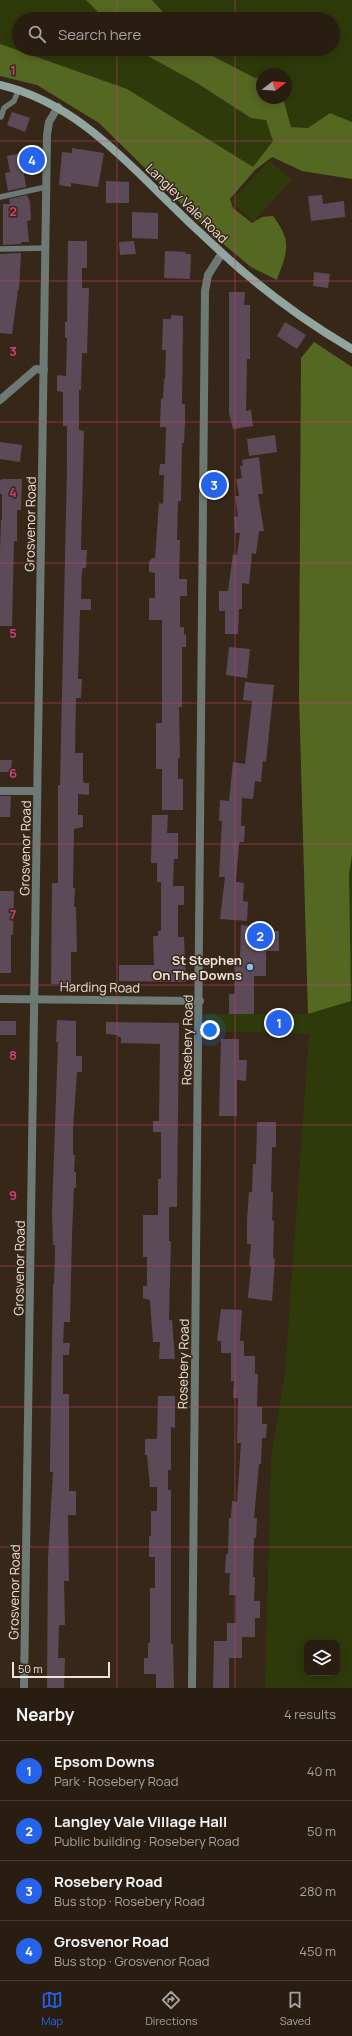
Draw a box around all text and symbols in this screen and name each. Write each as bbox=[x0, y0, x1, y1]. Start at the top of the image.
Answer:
search box bbox=[12, 12, 340, 56]
icon: search bbox=[26, 23, 48, 45]
text: Search here bbox=[58, 24, 141, 45]
text: 1 bbox=[10, 61, 16, 79]
north arrow bbox=[256, 68, 292, 104]
pin: 4 bbox=[19, 145, 45, 175]
street label: Langley Vale Road bbox=[142, 159, 232, 247]
text: 2 bbox=[9, 202, 17, 220]
text: 3 bbox=[9, 342, 17, 360]
pin: 3 bbox=[201, 470, 227, 500]
street label: Grosvenor Road bbox=[20, 476, 40, 572]
text: 4 bbox=[9, 483, 17, 501]
text: 5 bbox=[9, 624, 17, 642]
text: 6 bbox=[9, 764, 17, 782]
street label: Grosvenor Road bbox=[15, 800, 35, 896]
text: 7 bbox=[10, 905, 17, 923]
pin: 2 bbox=[247, 921, 273, 951]
place label: St Stephen On The Downs bbox=[153, 951, 242, 984]
marker: St Stephen On The Downs bbox=[245, 962, 255, 972]
street label: Harding Road bbox=[60, 977, 140, 997]
street label: Rosebery Road bbox=[177, 995, 197, 1085]
pin: 1 bbox=[266, 1008, 292, 1038]
your location bbox=[200, 1020, 220, 1040]
text: 8 bbox=[9, 1046, 17, 1064]
text: 9 bbox=[9, 1186, 17, 1204]
street label: Grosvenor Road bbox=[9, 1220, 29, 1316]
street label: Rosebery Road bbox=[173, 1319, 193, 1409]
street label: Grosvenor Road bbox=[4, 1544, 24, 1640]
map controls bbox=[304, 1640, 340, 1676]
button: layers bbox=[304, 1640, 340, 1676]
scale bar bbox=[12, 1660, 110, 1679]
text: 50 m bbox=[18, 1661, 43, 1676]
text: Nearby bbox=[16, 1703, 74, 1726]
text: 4 results bbox=[284, 1705, 336, 1723]
text: Epsom Downs bbox=[54, 1751, 155, 1772]
text: 1 bbox=[26, 1762, 32, 1780]
text: 40 m bbox=[307, 1762, 336, 1780]
text: Park · Rosebery Road bbox=[54, 1772, 178, 1790]
text: Langley Vale Village Hall bbox=[54, 1811, 227, 1832]
text: 2 bbox=[25, 1822, 33, 1840]
text: 50 m bbox=[307, 1822, 336, 1840]
text: Public building · Rosebery Road bbox=[54, 1832, 239, 1850]
text: Rosebery Road bbox=[54, 1871, 163, 1892]
text: 3 bbox=[25, 1882, 33, 1900]
text: 280 m bbox=[299, 1882, 336, 1900]
text: Bus stop · Rosebery Road bbox=[54, 1892, 205, 1910]
text: Grosvenor Road bbox=[54, 1931, 169, 1952]
text: 4 bbox=[25, 1942, 33, 1960]
text: 450 m bbox=[299, 1942, 336, 1960]
text: Bus stop · Grosvenor Road bbox=[54, 1952, 210, 1970]
tab: Map bbox=[41, 1989, 63, 2028]
tab: Directions bbox=[145, 1989, 198, 2028]
tab: Saved bbox=[280, 1989, 311, 2028]

